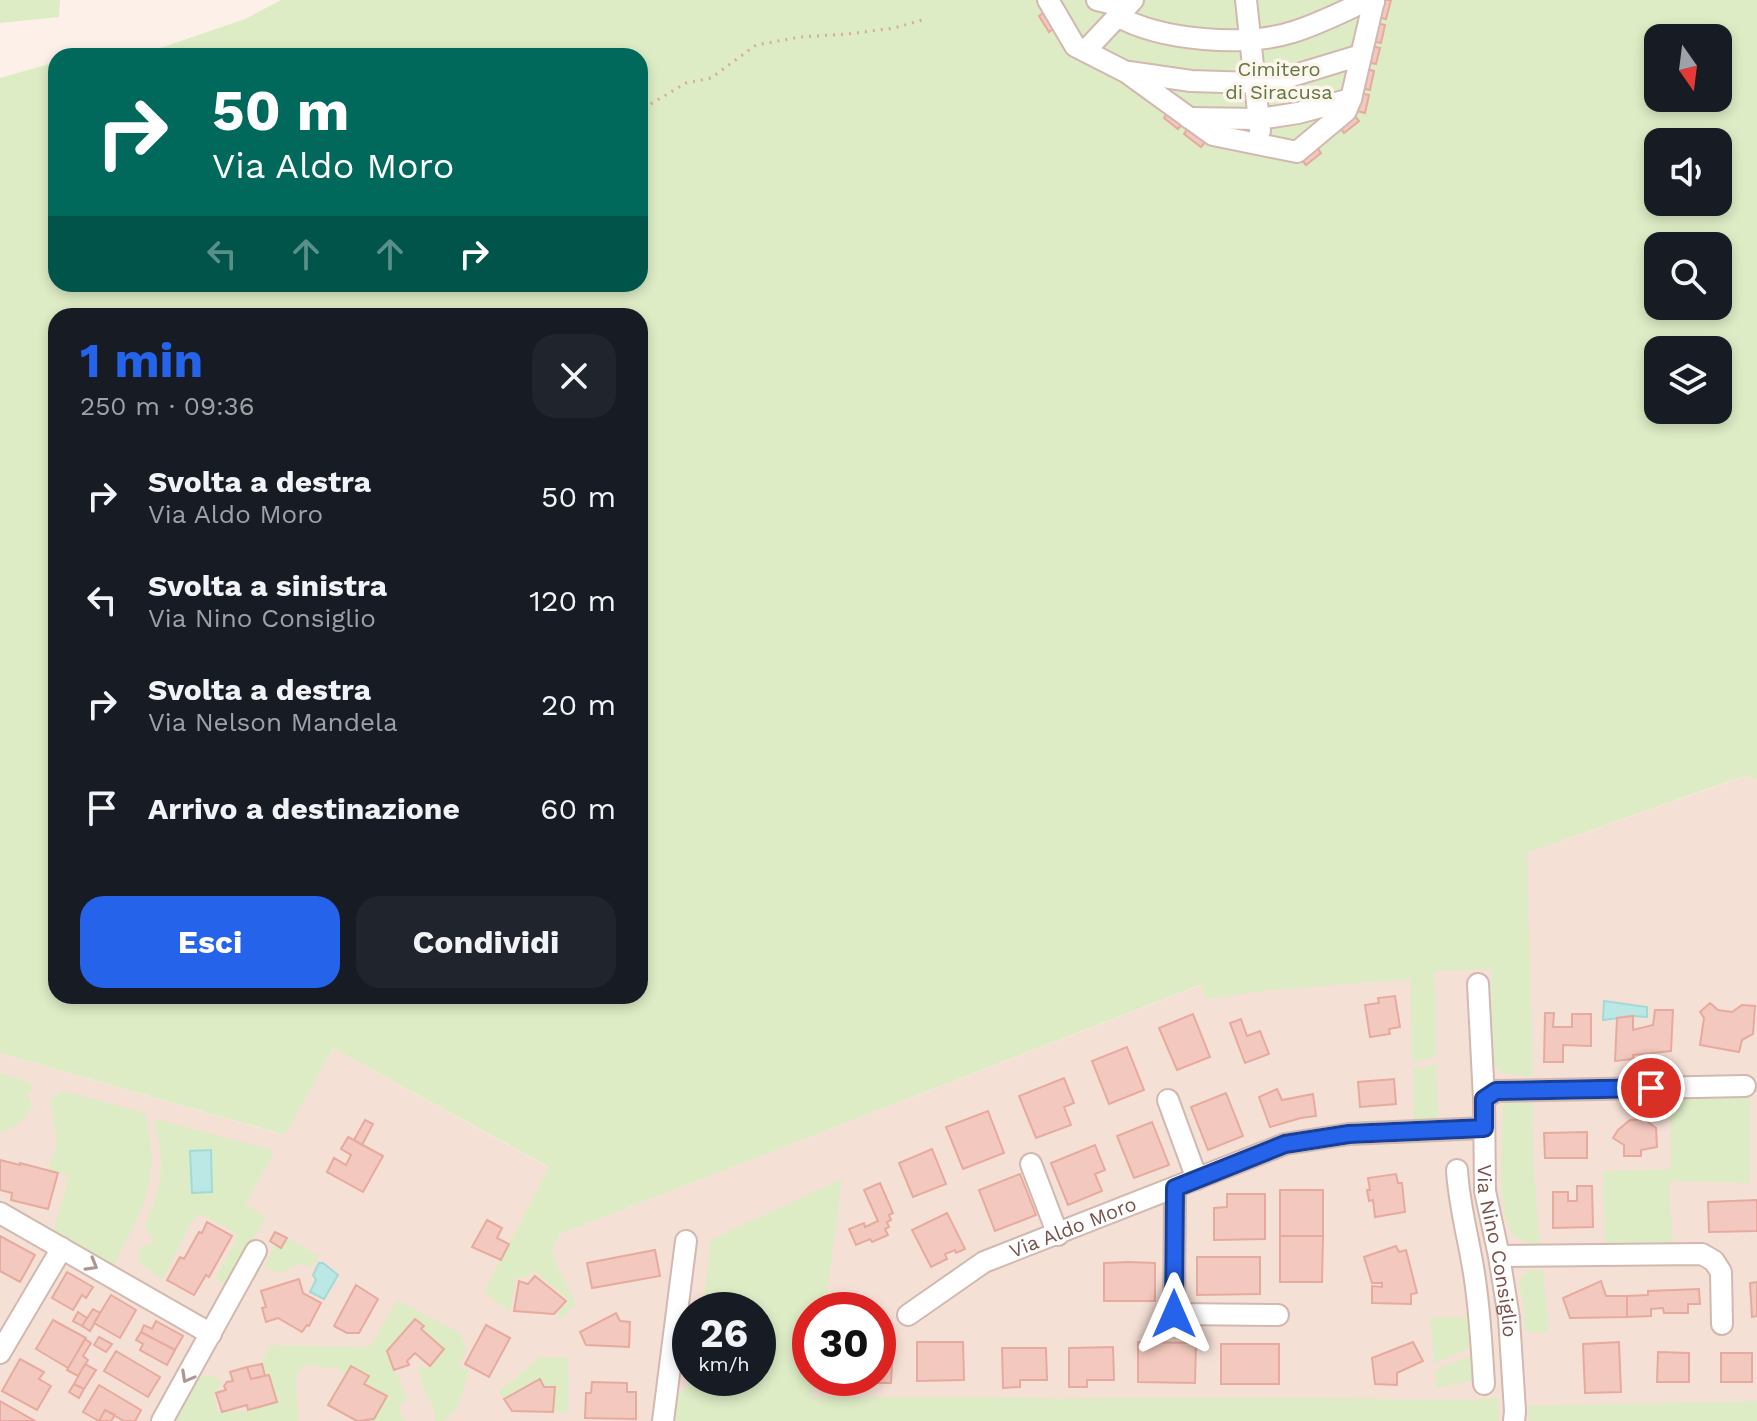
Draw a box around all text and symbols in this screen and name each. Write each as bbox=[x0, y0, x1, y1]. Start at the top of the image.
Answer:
north arrow bbox=[1644, 24, 1732, 112]
map controls bbox=[1644, 24, 1732, 424]
park label: Cimitero di Siracusa bbox=[1225, 57, 1333, 104]
text: 50 m bbox=[212, 78, 349, 144]
icon: right bbox=[80, 80, 184, 184]
button: sound bbox=[1644, 128, 1732, 216]
text: Via Aldo Moro bbox=[212, 145, 454, 187]
icon: left bbox=[200, 232, 244, 276]
icon: ahead bbox=[284, 232, 328, 276]
icon: ahead bbox=[368, 232, 412, 276]
icon: right bbox=[452, 232, 496, 276]
button: search bbox=[1644, 232, 1732, 320]
text: 1 min bbox=[80, 332, 203, 389]
button: close bbox=[532, 334, 616, 418]
button: layers bbox=[1644, 336, 1732, 424]
text: 250 m · 09:36 bbox=[80, 391, 255, 421]
text: Svolta a destra bbox=[148, 464, 371, 499]
icon: right bbox=[80, 474, 124, 518]
text: 50 m bbox=[541, 479, 616, 514]
text: Via Aldo Moro bbox=[148, 499, 323, 529]
text: Svolta a sinistra bbox=[148, 568, 387, 603]
icon: left bbox=[80, 578, 124, 622]
text: 120 m bbox=[529, 583, 616, 618]
text: Via Nino Consiglio bbox=[148, 603, 376, 633]
text: Svolta a destra bbox=[148, 672, 371, 707]
icon: right bbox=[80, 682, 124, 726]
text: 20 m bbox=[541, 687, 616, 722]
text: Via Nelson Mandela bbox=[148, 707, 398, 737]
icon: arrive bbox=[80, 786, 124, 830]
text: Arrivo a destinazione bbox=[148, 791, 460, 826]
text: 60 m bbox=[540, 791, 616, 826]
button: Esci bbox=[80, 896, 340, 988]
button: Condividi bbox=[356, 896, 616, 988]
pin bbox=[1617, 1054, 1685, 1122]
icon: arrive bbox=[1629, 1066, 1673, 1110]
street label: Via Nino Consiglio bbox=[1473, 1164, 1522, 1338]
street label: Via Aldo Moro bbox=[1006, 1191, 1140, 1263]
one-way arrow bbox=[83, 1255, 98, 1271]
position arrow bbox=[1132, 1272, 1216, 1356]
speed limit sign: 30 bbox=[792, 1292, 896, 1396]
text: 26 bbox=[700, 1310, 748, 1357]
text: km/h bbox=[698, 1352, 750, 1376]
one-way arrow bbox=[181, 1369, 196, 1384]

